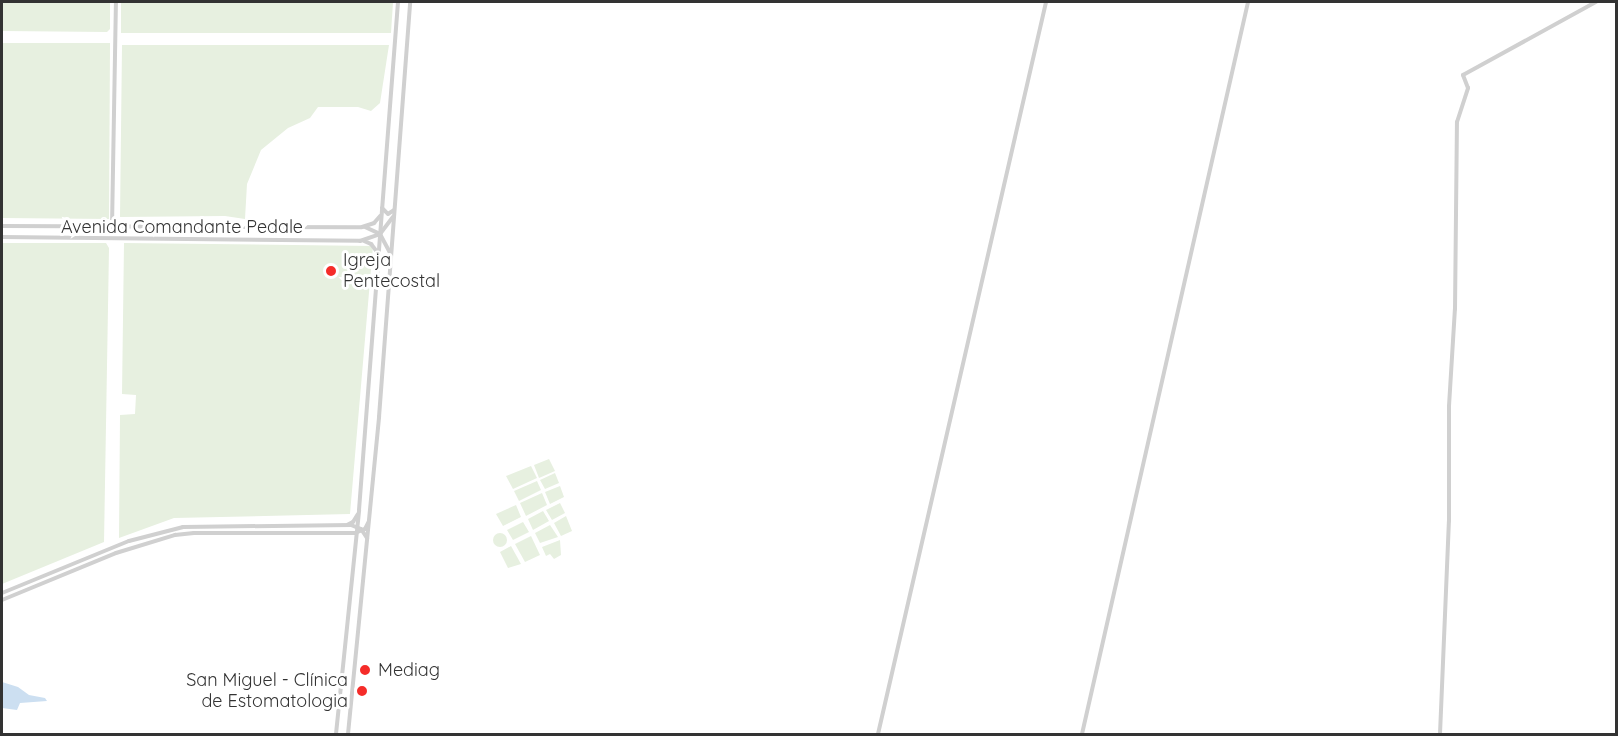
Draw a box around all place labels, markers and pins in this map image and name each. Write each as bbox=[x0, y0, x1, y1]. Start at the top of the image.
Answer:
place label: Igreja Pentecostal bbox=[343, 250, 440, 292]
marker: Igreja Pentecostal bbox=[324, 264, 338, 278]
place label: Mediag bbox=[378, 659, 440, 681]
marker: Mediag bbox=[356, 661, 374, 679]
place label: San Miguel - Clínica de Estomatologia bbox=[186, 670, 348, 712]
marker: San Miguel - Clínica de Estomatologia bbox=[353, 682, 371, 700]

